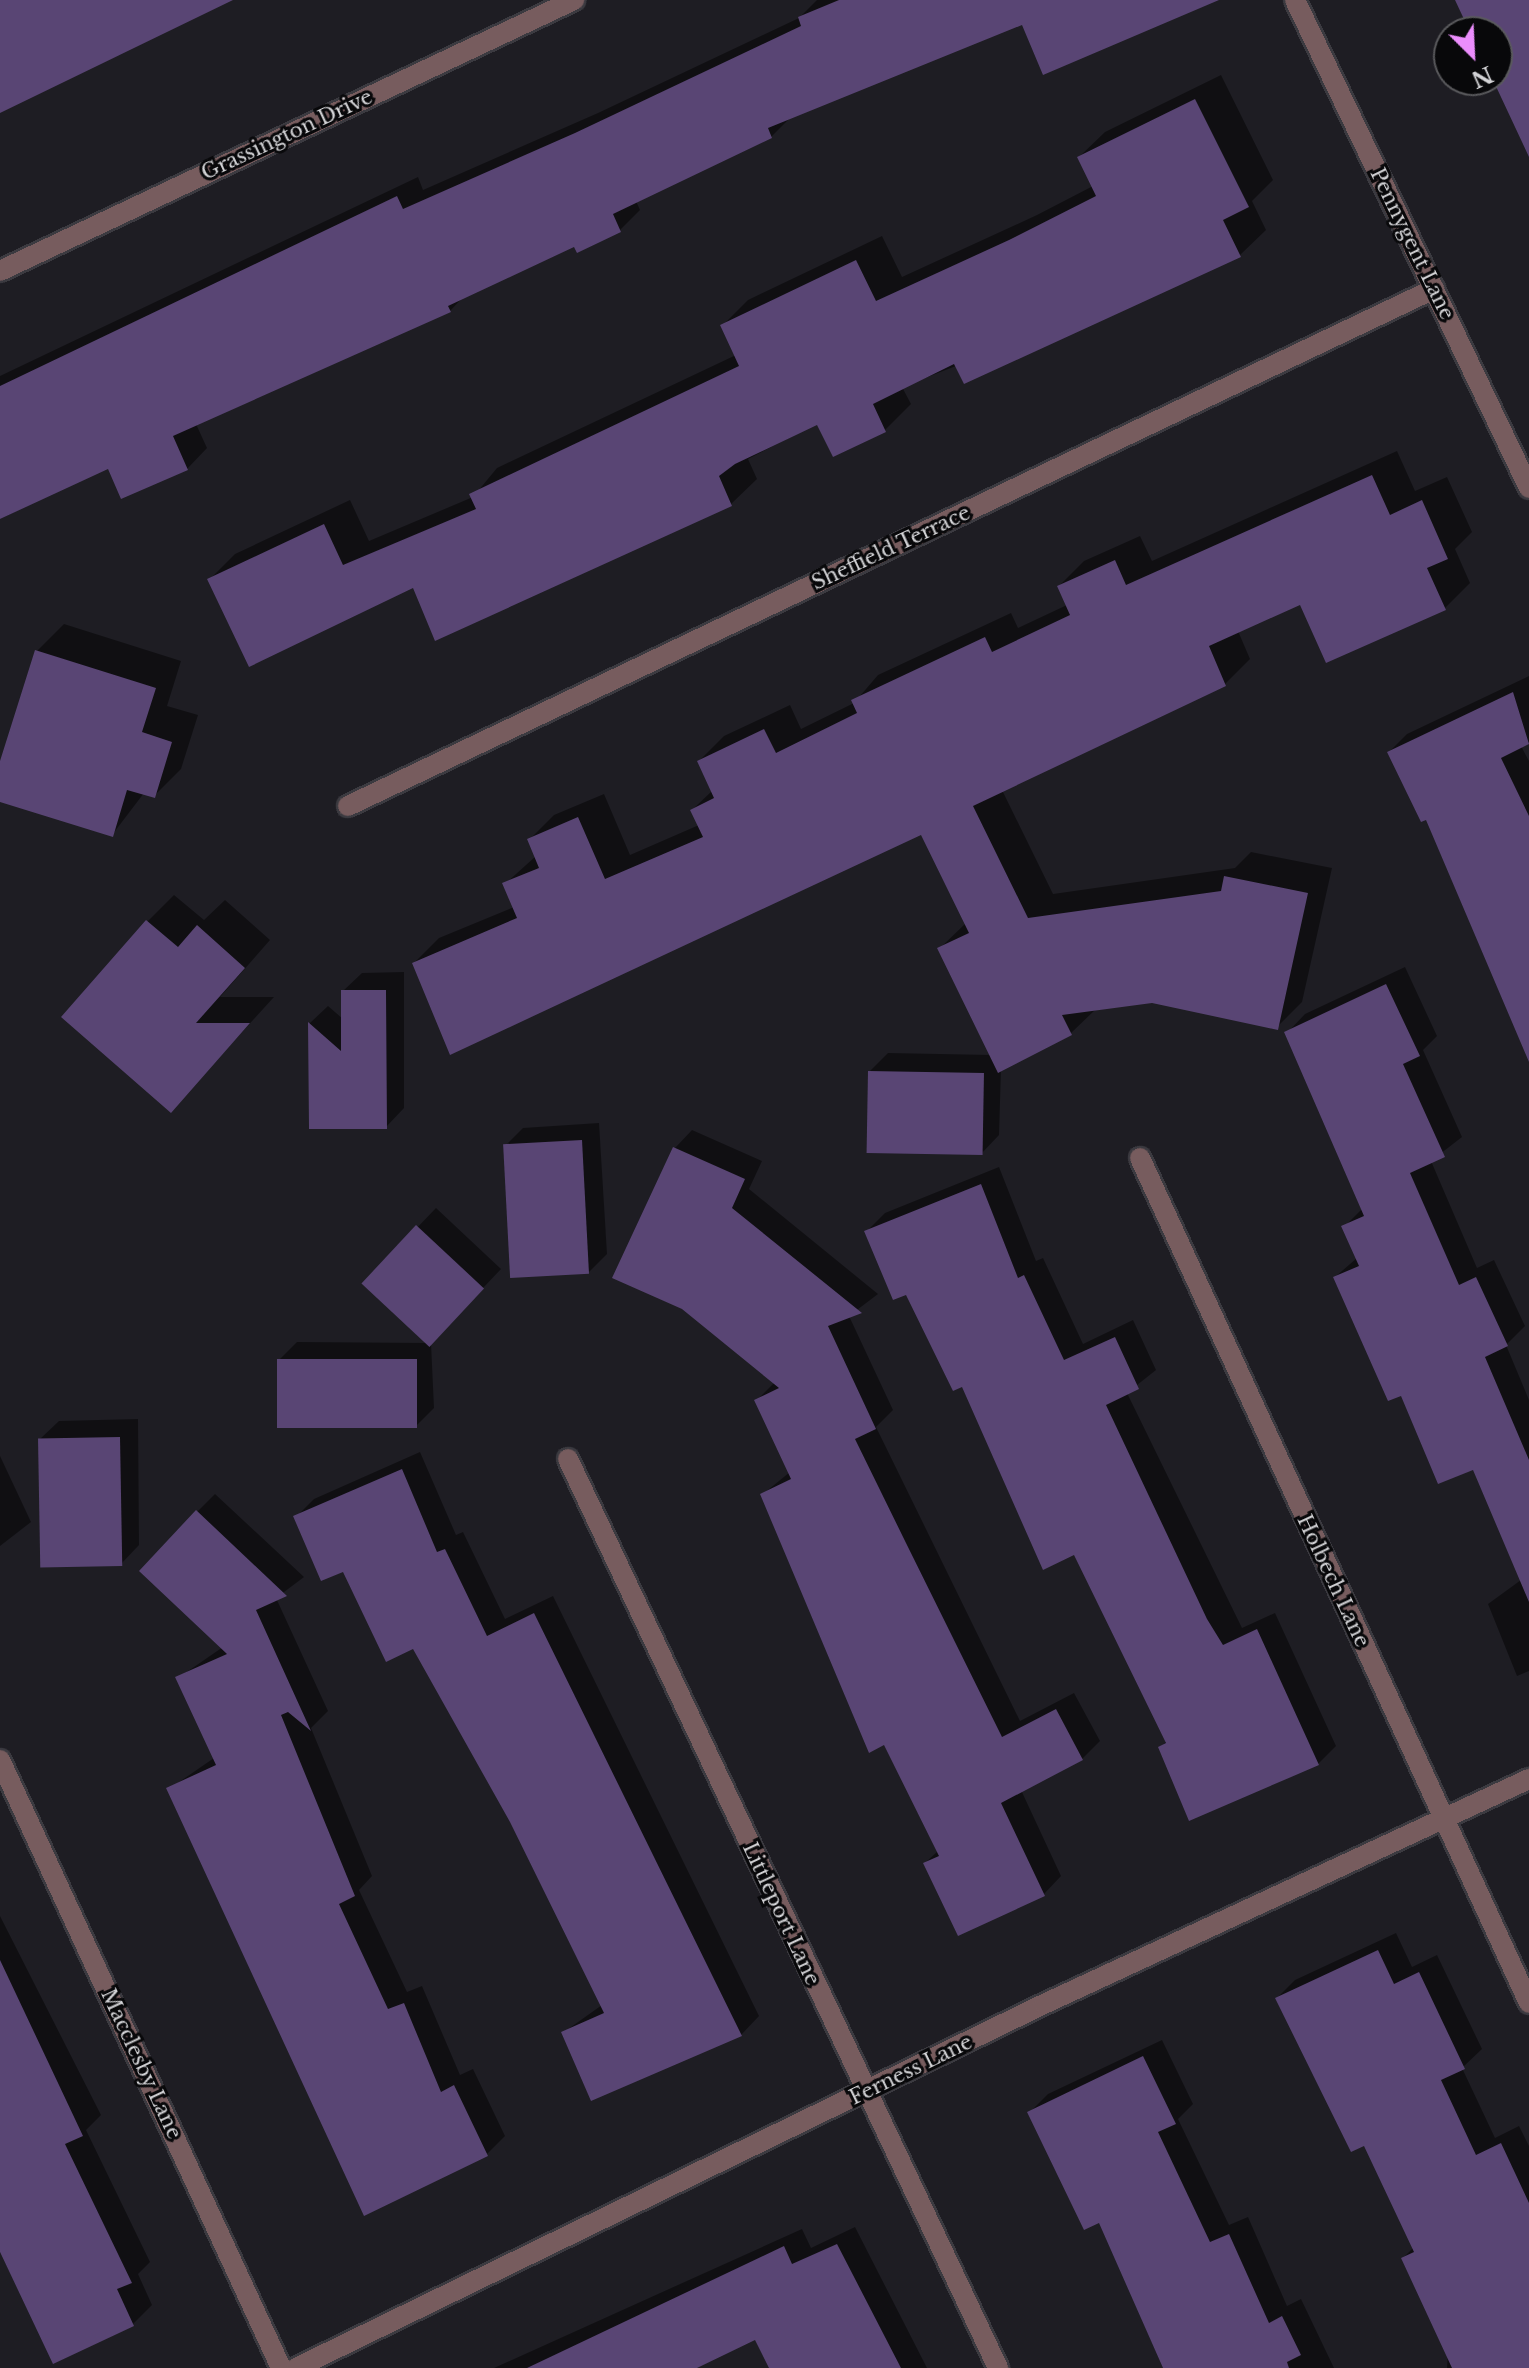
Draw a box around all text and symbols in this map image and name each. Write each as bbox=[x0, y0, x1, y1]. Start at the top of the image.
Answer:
north arrow bbox=[1433, 16, 1513, 96]
text: N bbox=[1467, 60, 1497, 93]
street label: Grassington Drive bbox=[198, 85, 376, 185]
street label: Pennygent Lane bbox=[1365, 164, 1459, 324]
street label: Sheffield Terrace bbox=[808, 501, 974, 595]
street label: Holbech Lane bbox=[1292, 1511, 1374, 1651]
street label: Littleport Lane bbox=[737, 1839, 825, 1989]
street label: Macclesby Lane bbox=[96, 1985, 186, 2143]
street label: Ferness Lane bbox=[846, 2030, 976, 2110]

